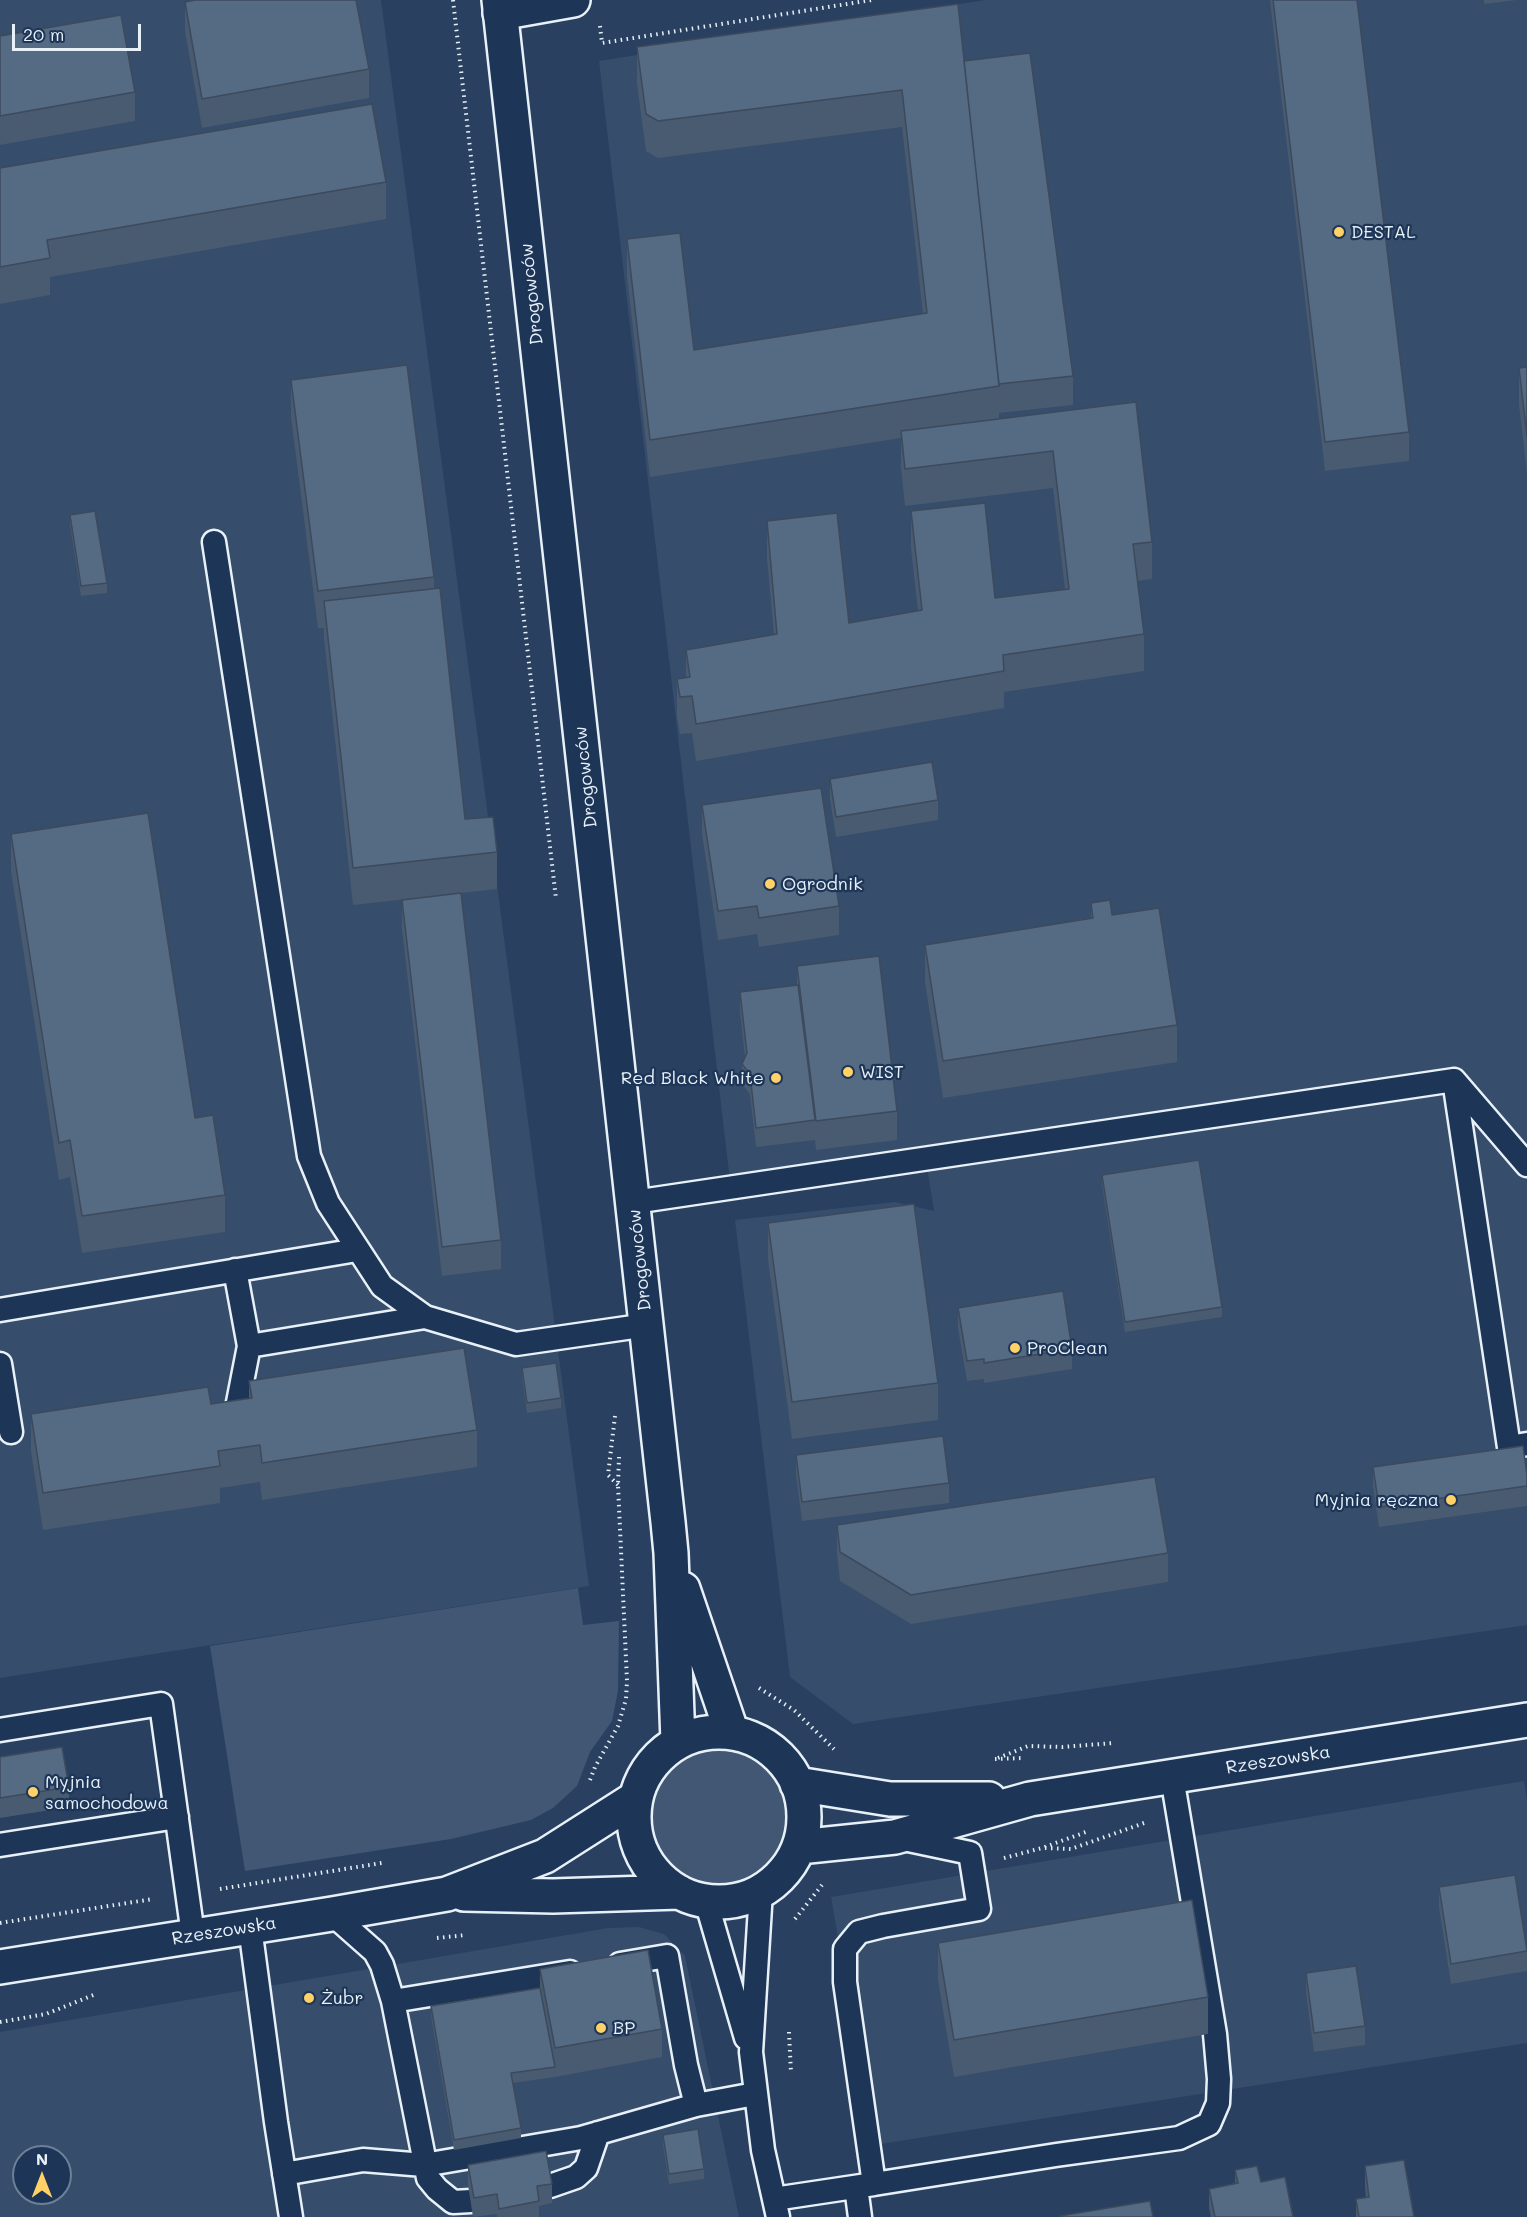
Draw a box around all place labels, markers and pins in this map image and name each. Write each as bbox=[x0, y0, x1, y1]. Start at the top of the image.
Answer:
place label: DESTAL bbox=[1351, 221, 1416, 243]
marker: DESTAL bbox=[1332, 225, 1346, 239]
place label: Ogrodnik bbox=[782, 873, 863, 895]
marker: Ogrodnik bbox=[763, 877, 777, 891]
place label: WIST bbox=[860, 1061, 904, 1083]
marker: WIST bbox=[841, 1065, 855, 1079]
place label: Red Black White bbox=[621, 1067, 764, 1089]
marker: Red Black White bbox=[769, 1071, 783, 1085]
place label: ProClean bbox=[1027, 1337, 1107, 1359]
marker: ProClean bbox=[1008, 1341, 1022, 1355]
place label: Myjnia ręczna bbox=[1315, 1489, 1439, 1511]
marker: Myjnia ręczna bbox=[1444, 1493, 1458, 1507]
place label: Myjnia samochodowa bbox=[45, 1771, 169, 1814]
marker: Myjnia samochodowa bbox=[26, 1785, 40, 1799]
place label: Żubr bbox=[321, 1987, 363, 2009]
marker: Żubr bbox=[302, 1991, 316, 2005]
place label: BP bbox=[613, 2017, 635, 2039]
marker: BP bbox=[594, 2021, 608, 2035]

